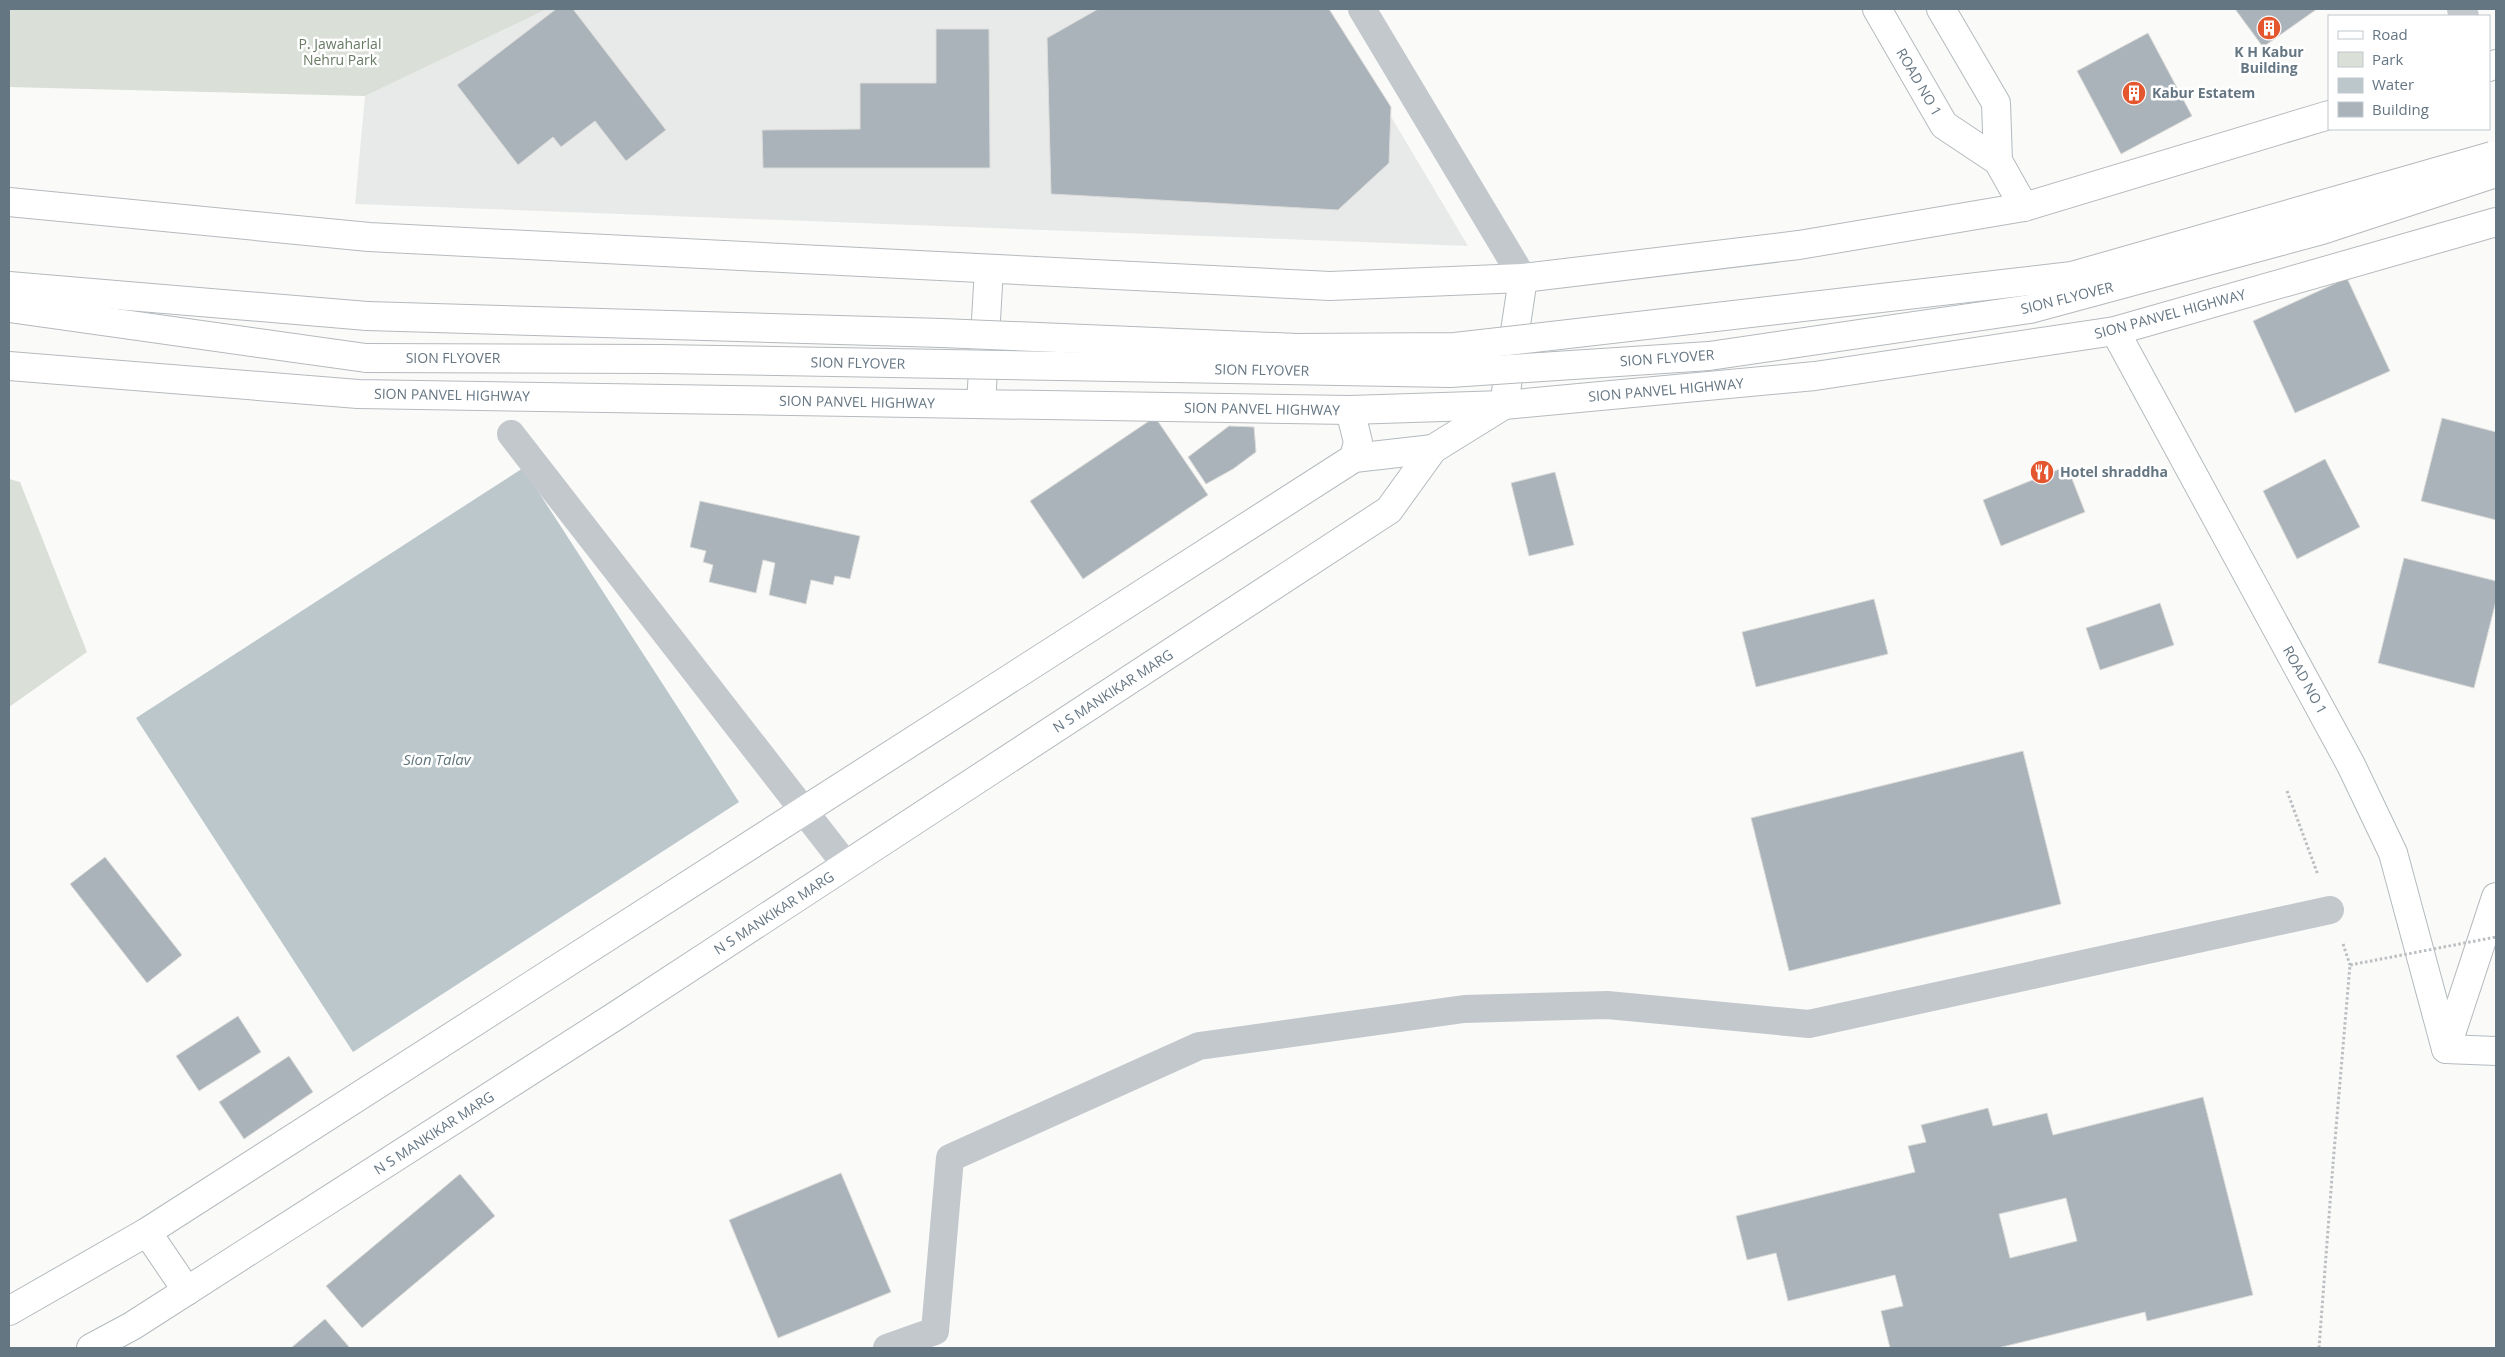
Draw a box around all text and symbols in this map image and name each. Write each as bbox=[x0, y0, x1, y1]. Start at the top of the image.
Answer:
building icon: K H Kabur Building bbox=[2256, 15, 2282, 41]
legend bbox=[2328, 15, 2490, 130]
text: Road bbox=[2372, 24, 2408, 44]
park label: P. Jawaharlal Nehru Park bbox=[299, 34, 381, 69]
place label: K H Kabur Building bbox=[2234, 42, 2304, 77]
street label: ROAD NO 1 bbox=[1892, 44, 1946, 119]
text: Park bbox=[2372, 49, 2403, 69]
text: Water bbox=[2372, 74, 2414, 94]
building icon: Kabur Estatem bbox=[2121, 80, 2147, 106]
place label: Kabur Estatem bbox=[2152, 83, 2255, 102]
text: Building bbox=[2372, 99, 2429, 119]
street label: SION FLYOVER bbox=[2019, 277, 2115, 318]
street label: SION PANVEL HIGHWAY bbox=[2092, 284, 2248, 343]
street label: SION FLYOVER bbox=[1619, 345, 1715, 370]
street label: SION FLYOVER bbox=[406, 348, 501, 367]
street label: SION FLYOVER bbox=[811, 352, 906, 373]
street label: SION FLYOVER bbox=[1215, 359, 1310, 380]
street label: SION PANVEL HIGHWAY bbox=[1587, 373, 1745, 406]
street label: SION PANVEL HIGHWAY bbox=[374, 384, 530, 405]
street label: SION PANVEL HIGHWAY bbox=[779, 391, 935, 412]
street label: SION PANVEL HIGHWAY bbox=[1184, 398, 1340, 419]
restaurant icon: Hotel shraddha bbox=[2029, 459, 2055, 485]
place label: Hotel shraddha bbox=[2060, 462, 2168, 481]
street label: ROAD NO 1 bbox=[2279, 642, 2332, 717]
street label: N S MANKIKAR MARG bbox=[1049, 645, 1177, 737]
water label: Sion Talav bbox=[403, 749, 472, 769]
street label: N S MANKIKAR MARG bbox=[710, 867, 838, 959]
street label: N S MANKIKAR MARG bbox=[370, 1087, 498, 1179]

